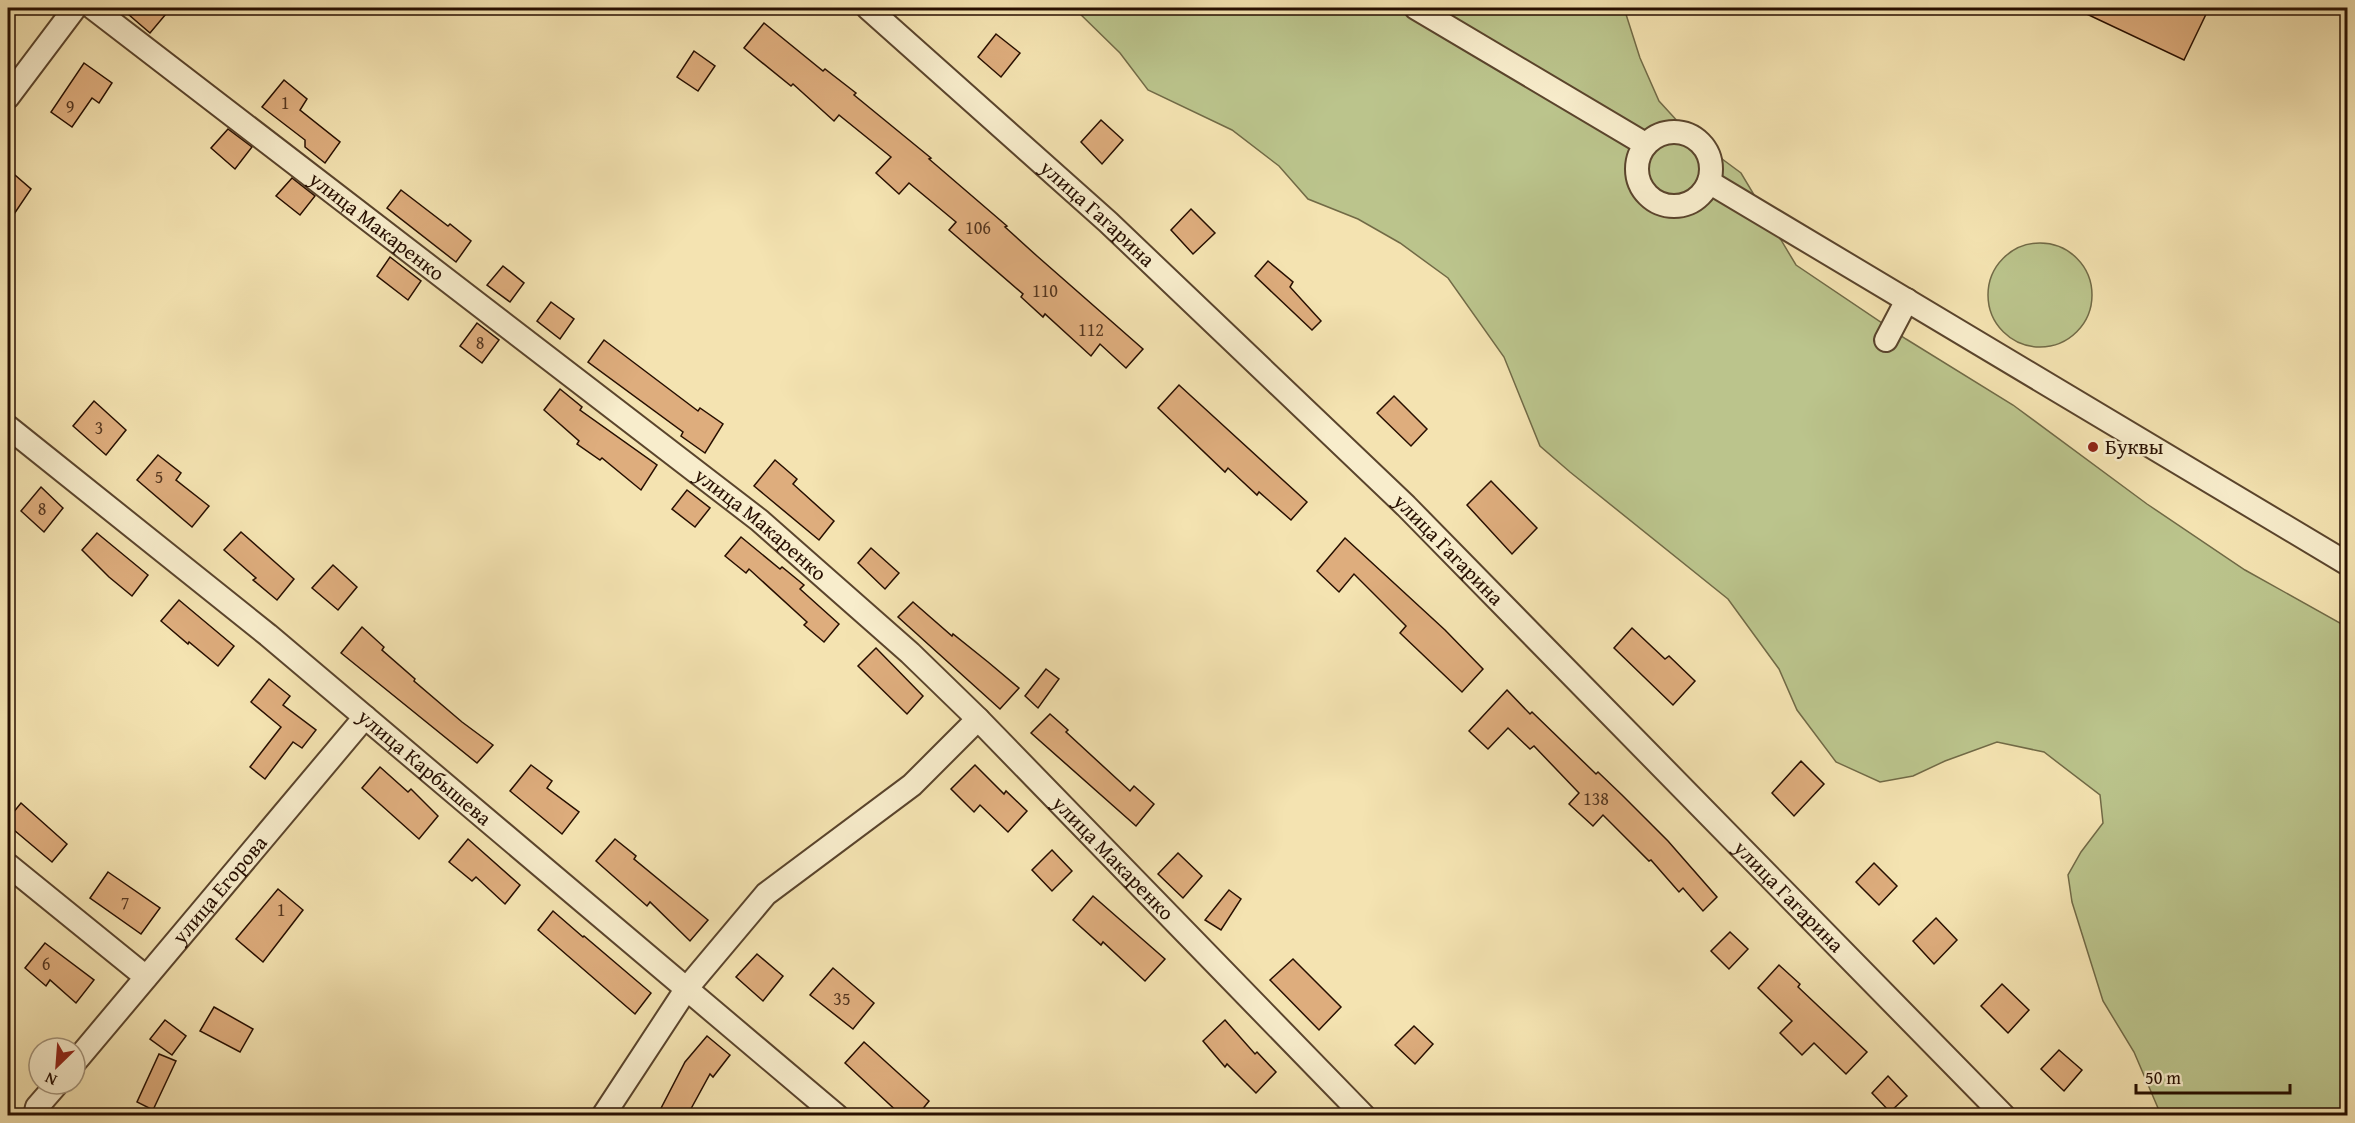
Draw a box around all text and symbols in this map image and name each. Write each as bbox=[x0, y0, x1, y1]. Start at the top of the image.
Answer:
house number: 1 bbox=[281, 89, 289, 116]
house number: 9 bbox=[66, 93, 74, 120]
street label: улица Гагарина bbox=[1033, 152, 1162, 274]
street label: улица Макаренко bbox=[302, 163, 452, 288]
house number: 106 bbox=[965, 214, 991, 241]
house number: 110 bbox=[1032, 277, 1058, 304]
house number: 112 bbox=[1078, 316, 1104, 343]
house number: 8 bbox=[476, 329, 484, 356]
house number: 3 bbox=[95, 414, 103, 441]
place label: Буквы bbox=[2105, 431, 2164, 462]
marker: Буквы bbox=[2086, 440, 2100, 454]
street label: улица Макаренко bbox=[687, 459, 834, 588]
house number: 5 bbox=[155, 463, 163, 490]
street label: улица Гагарина bbox=[1386, 485, 1511, 612]
house number: 8 bbox=[38, 495, 46, 522]
street label: улица Карбышева bbox=[350, 701, 499, 833]
house number: 138 bbox=[1583, 785, 1609, 812]
street label: улица Макаренко bbox=[1045, 787, 1182, 927]
street label: улица Егорова bbox=[164, 828, 274, 951]
street label: улица Гагарина bbox=[1726, 832, 1851, 959]
house number: 7 bbox=[121, 889, 129, 916]
house number: 1 bbox=[277, 896, 285, 923]
house number: 6 bbox=[42, 950, 50, 977]
house number: 35 bbox=[833, 985, 851, 1012]
north arrow bbox=[27, 1036, 87, 1096]
scale bar bbox=[2136, 1057, 2290, 1095]
text: 50 m bbox=[2145, 1064, 2181, 1091]
text: N bbox=[40, 1066, 61, 1093]

